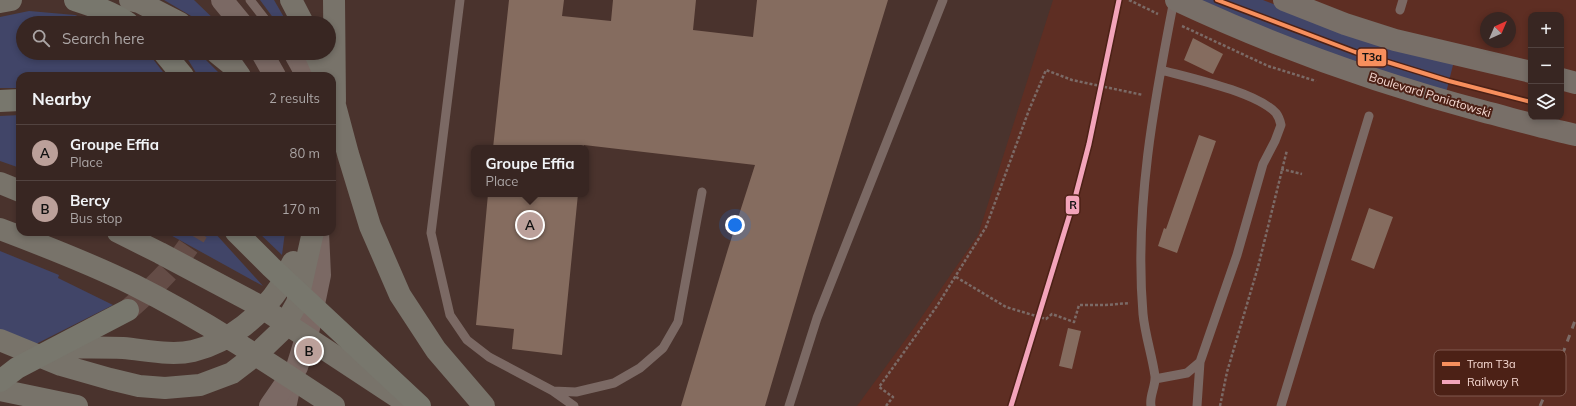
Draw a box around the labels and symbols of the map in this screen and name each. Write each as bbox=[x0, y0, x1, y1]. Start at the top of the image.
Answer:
north arrow bbox=[1480, 12, 1516, 48]
line badge: T3a bbox=[1357, 48, 1387, 67]
text: T3a bbox=[1362, 50, 1382, 64]
street label: Boulevard Poniatowski bbox=[1367, 69, 1493, 120]
line badge: R bbox=[1065, 195, 1080, 215]
text: R bbox=[1069, 198, 1077, 212]
pin: A bbox=[517, 210, 543, 240]
your location bbox=[725, 215, 745, 235]
pin: B bbox=[296, 336, 322, 366]
legend bbox=[1434, 350, 1566, 396]
text: Tram T3a bbox=[1467, 357, 1516, 371]
text: Railway R bbox=[1467, 375, 1519, 389]

